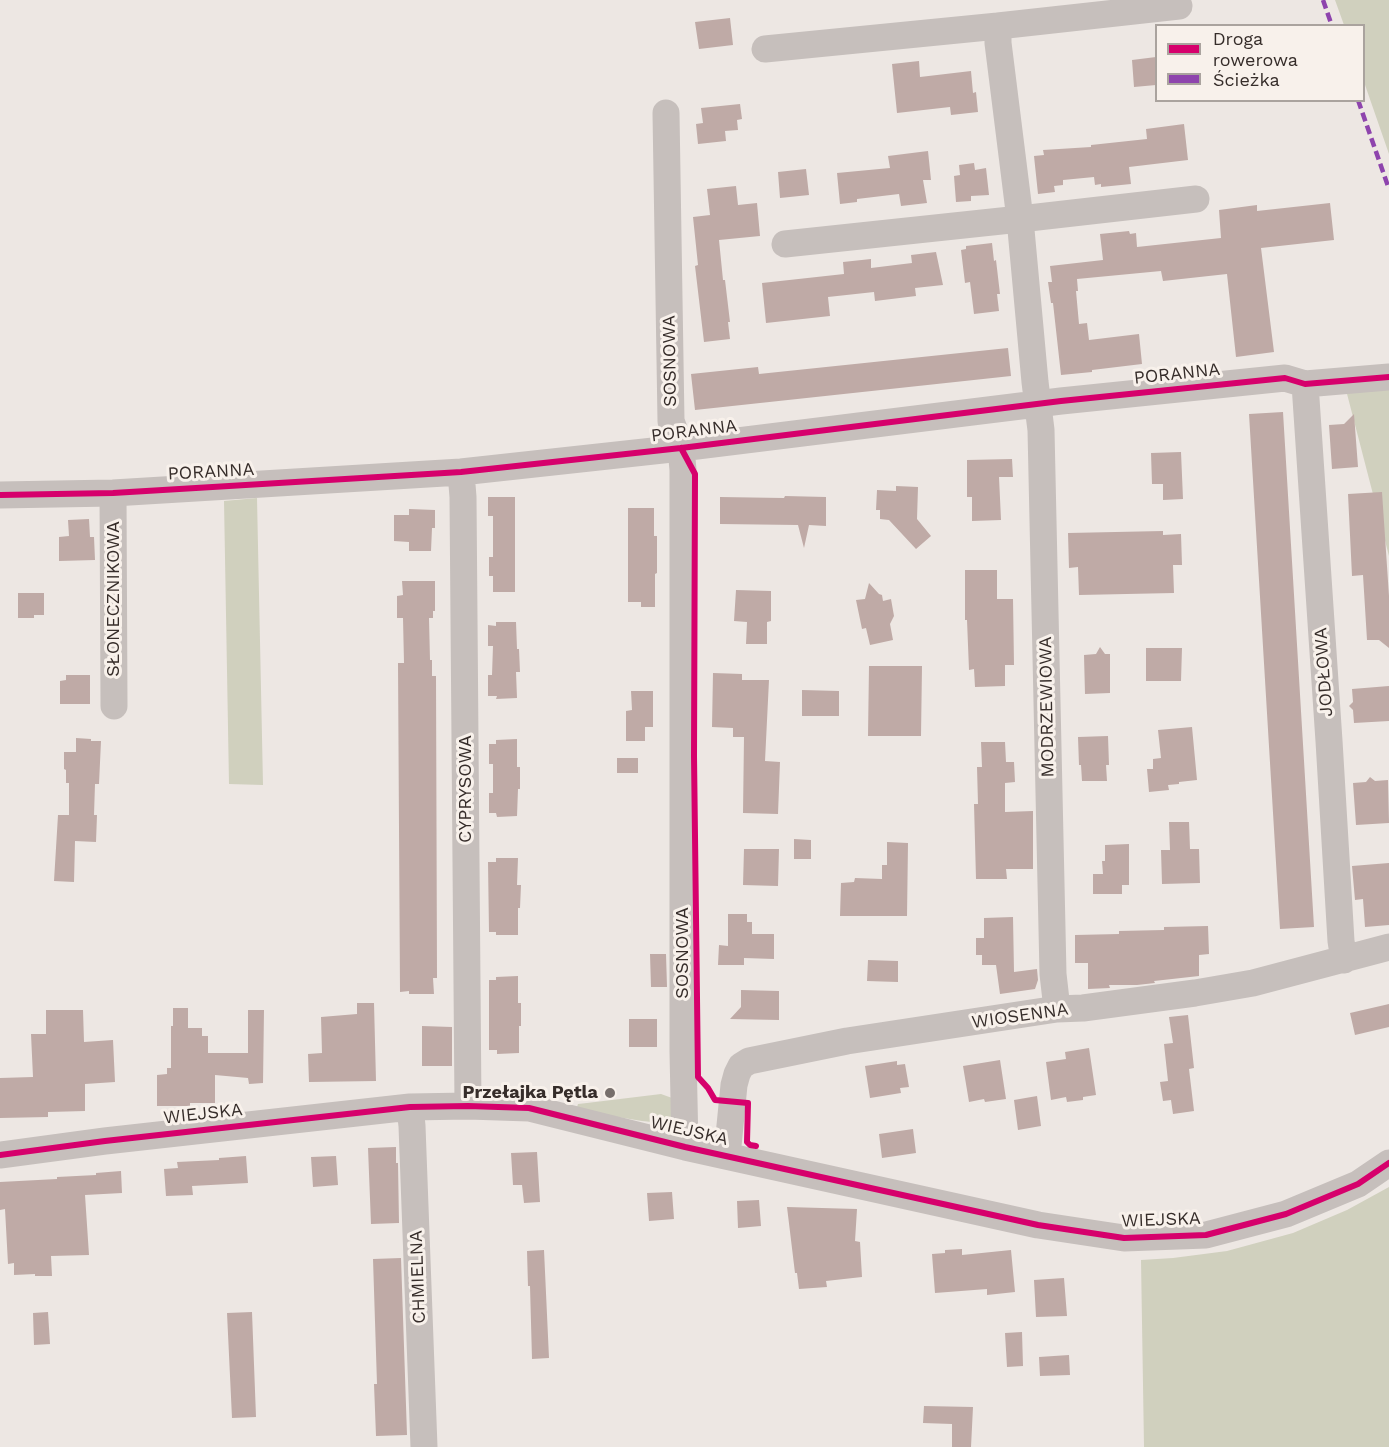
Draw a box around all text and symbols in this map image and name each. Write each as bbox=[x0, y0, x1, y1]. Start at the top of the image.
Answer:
legend bbox=[1155, 24, 1365, 102]
text: Droga rowerowa bbox=[1213, 28, 1298, 70]
text: Ścieżka bbox=[1213, 69, 1280, 90]
street label: SOSNOWA bbox=[658, 315, 682, 407]
street label: PORANNA bbox=[1133, 359, 1221, 389]
street label: PORANNA bbox=[650, 415, 738, 447]
street label: PORANNA bbox=[167, 459, 255, 485]
street label: SŁONECZNIKOWA bbox=[103, 521, 125, 677]
street label: JODŁOWA bbox=[1310, 627, 1338, 717]
street label: MODRZEWIOWA bbox=[1035, 636, 1059, 778]
street label: CYPRYSOWA bbox=[455, 735, 477, 843]
street label: SOSNOWA bbox=[672, 907, 694, 999]
street label: WIOSENNA bbox=[970, 999, 1070, 1033]
place label: Przełajka Pętla bbox=[463, 1082, 598, 1104]
marker: Przełajka Pętla bbox=[603, 1086, 617, 1100]
street label: WIEJSKA bbox=[162, 1099, 244, 1129]
street label: WIEJSKA bbox=[648, 1112, 730, 1150]
street label: WIEJSKA bbox=[1121, 1208, 1201, 1232]
street label: CHMIELNA bbox=[406, 1230, 430, 1324]

